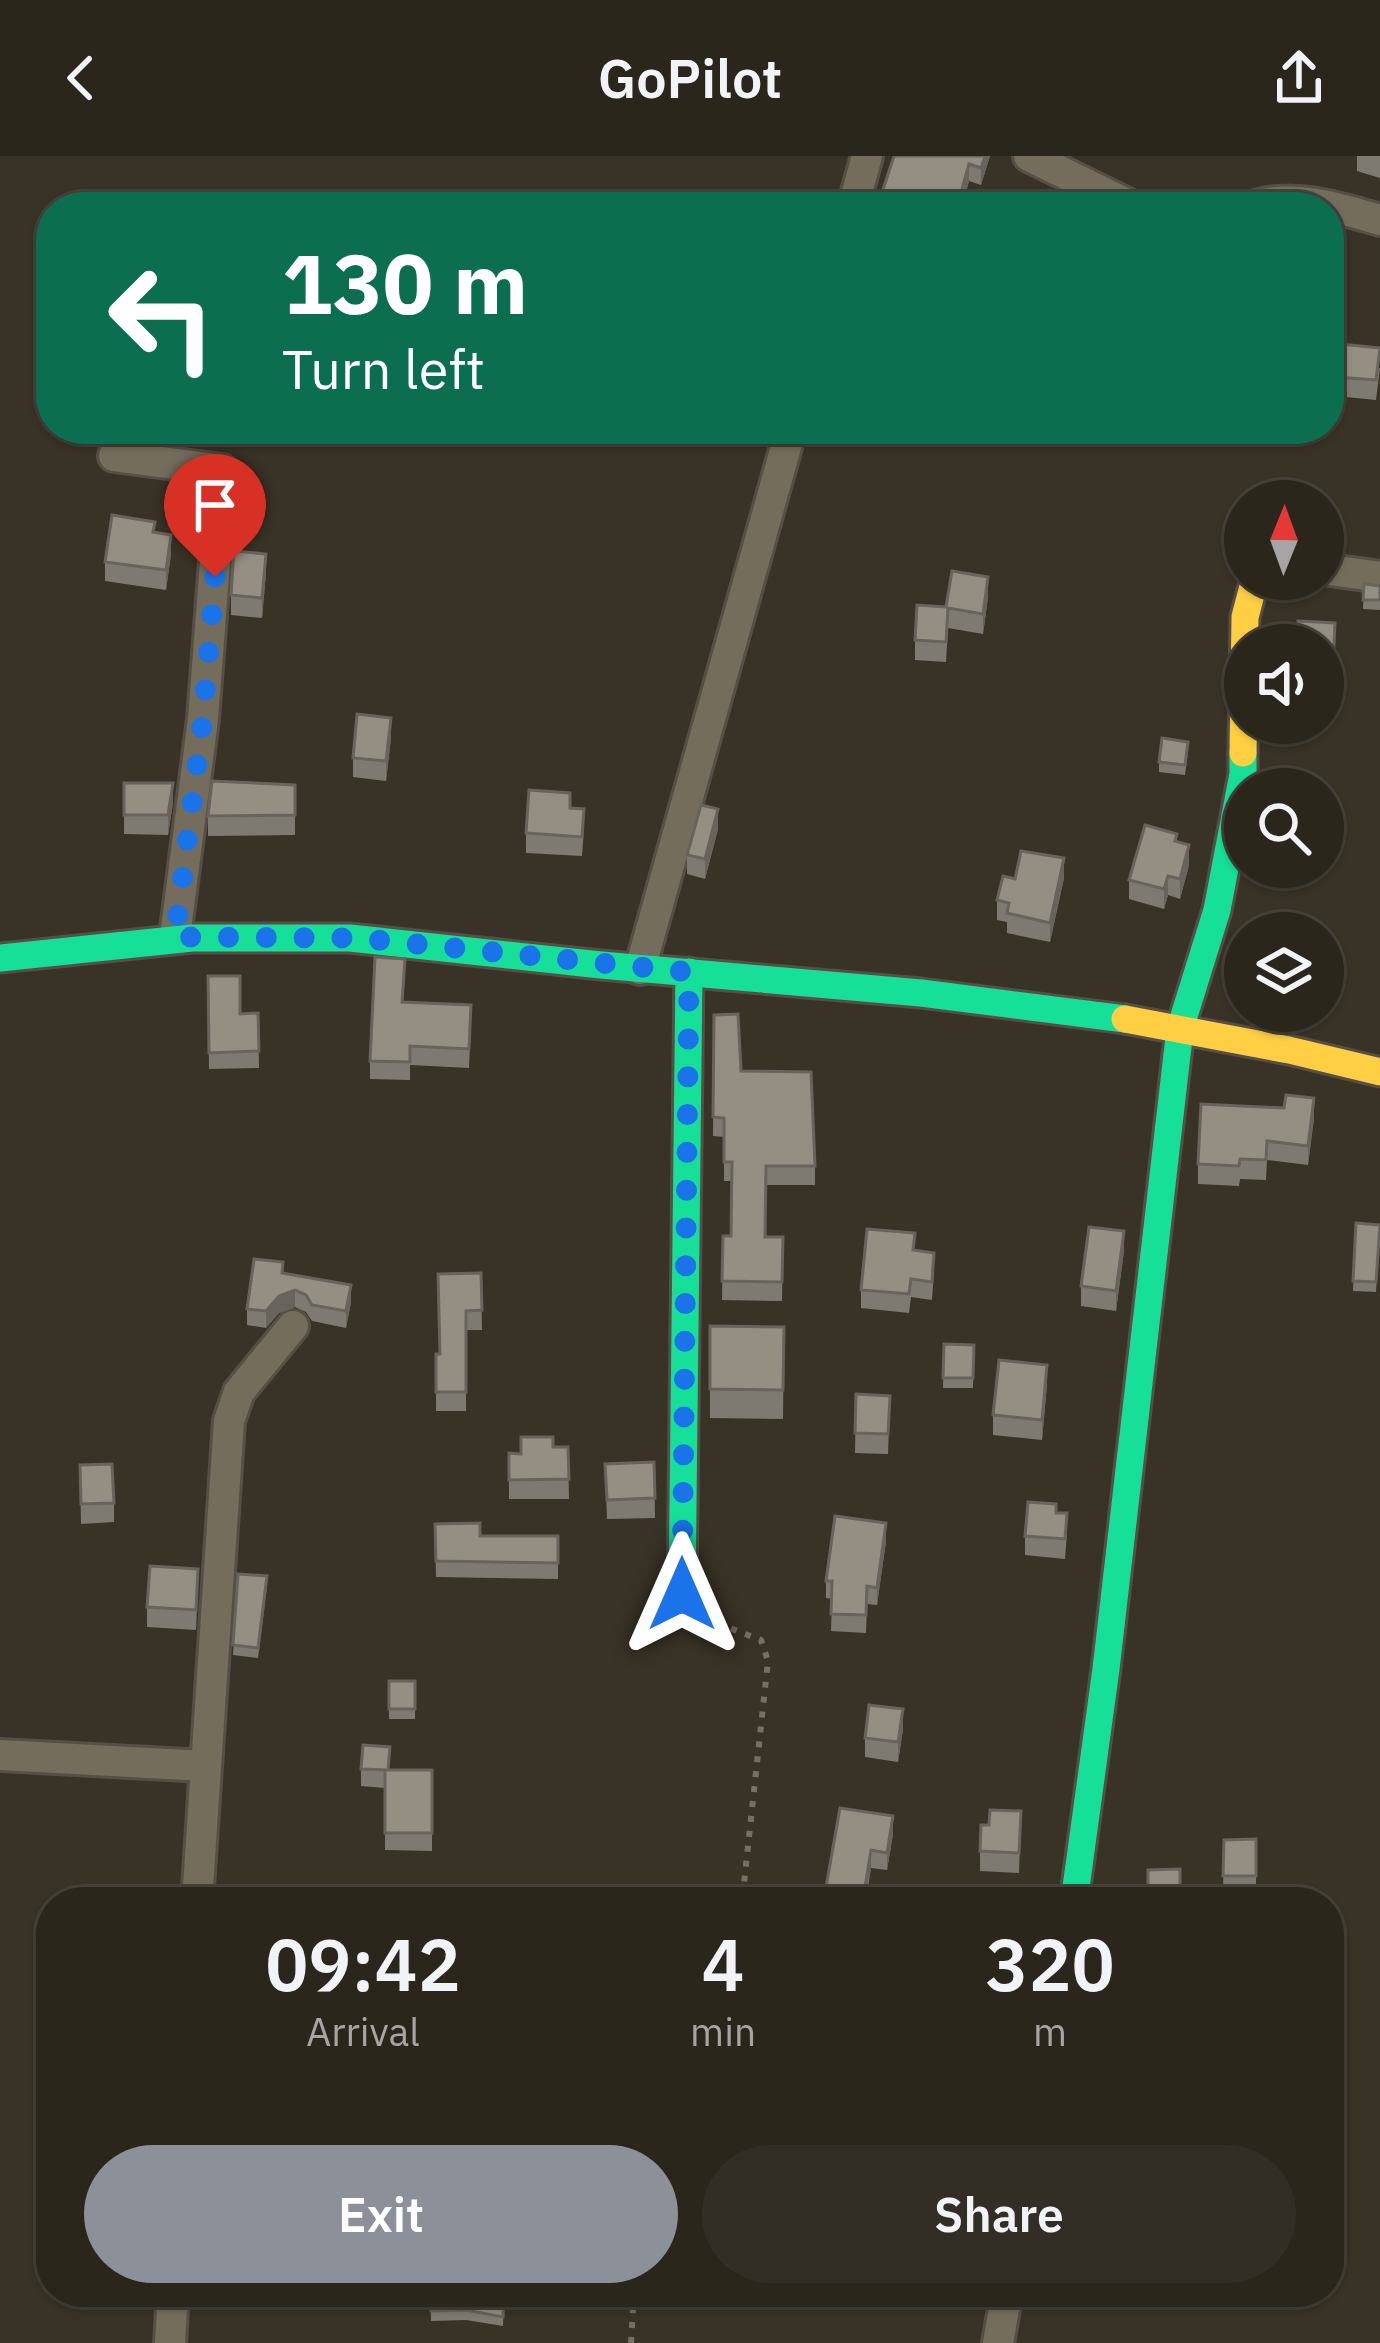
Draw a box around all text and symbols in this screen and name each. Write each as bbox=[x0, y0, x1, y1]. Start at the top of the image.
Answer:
text: GoPilot bbox=[598, 43, 782, 113]
icon: back bbox=[48, 45, 114, 111]
icon: share bbox=[1266, 45, 1332, 111]
text: 130 m bbox=[282, 228, 528, 337]
icon: left bbox=[84, 240, 240, 396]
text: Turn left bbox=[282, 334, 485, 404]
pin bbox=[164, 454, 266, 577]
icon: arrive bbox=[182, 472, 248, 538]
north arrow bbox=[1224, 480, 1344, 600]
map controls bbox=[1224, 480, 1344, 1032]
button: sound bbox=[1224, 624, 1344, 744]
button: search bbox=[1224, 768, 1344, 888]
button: layers bbox=[1224, 912, 1344, 1032]
position arrow bbox=[619, 1531, 745, 1657]
text: 09:42 bbox=[265, 1917, 461, 2011]
text: 4 bbox=[701, 1917, 745, 2011]
text: 320 bbox=[985, 1917, 1115, 2011]
text: Arrival bbox=[306, 2006, 420, 2057]
text: min bbox=[690, 2006, 756, 2057]
text: m bbox=[1033, 2006, 1067, 2057]
button: Exit bbox=[84, 2145, 678, 2283]
button: Share bbox=[702, 2145, 1296, 2283]

